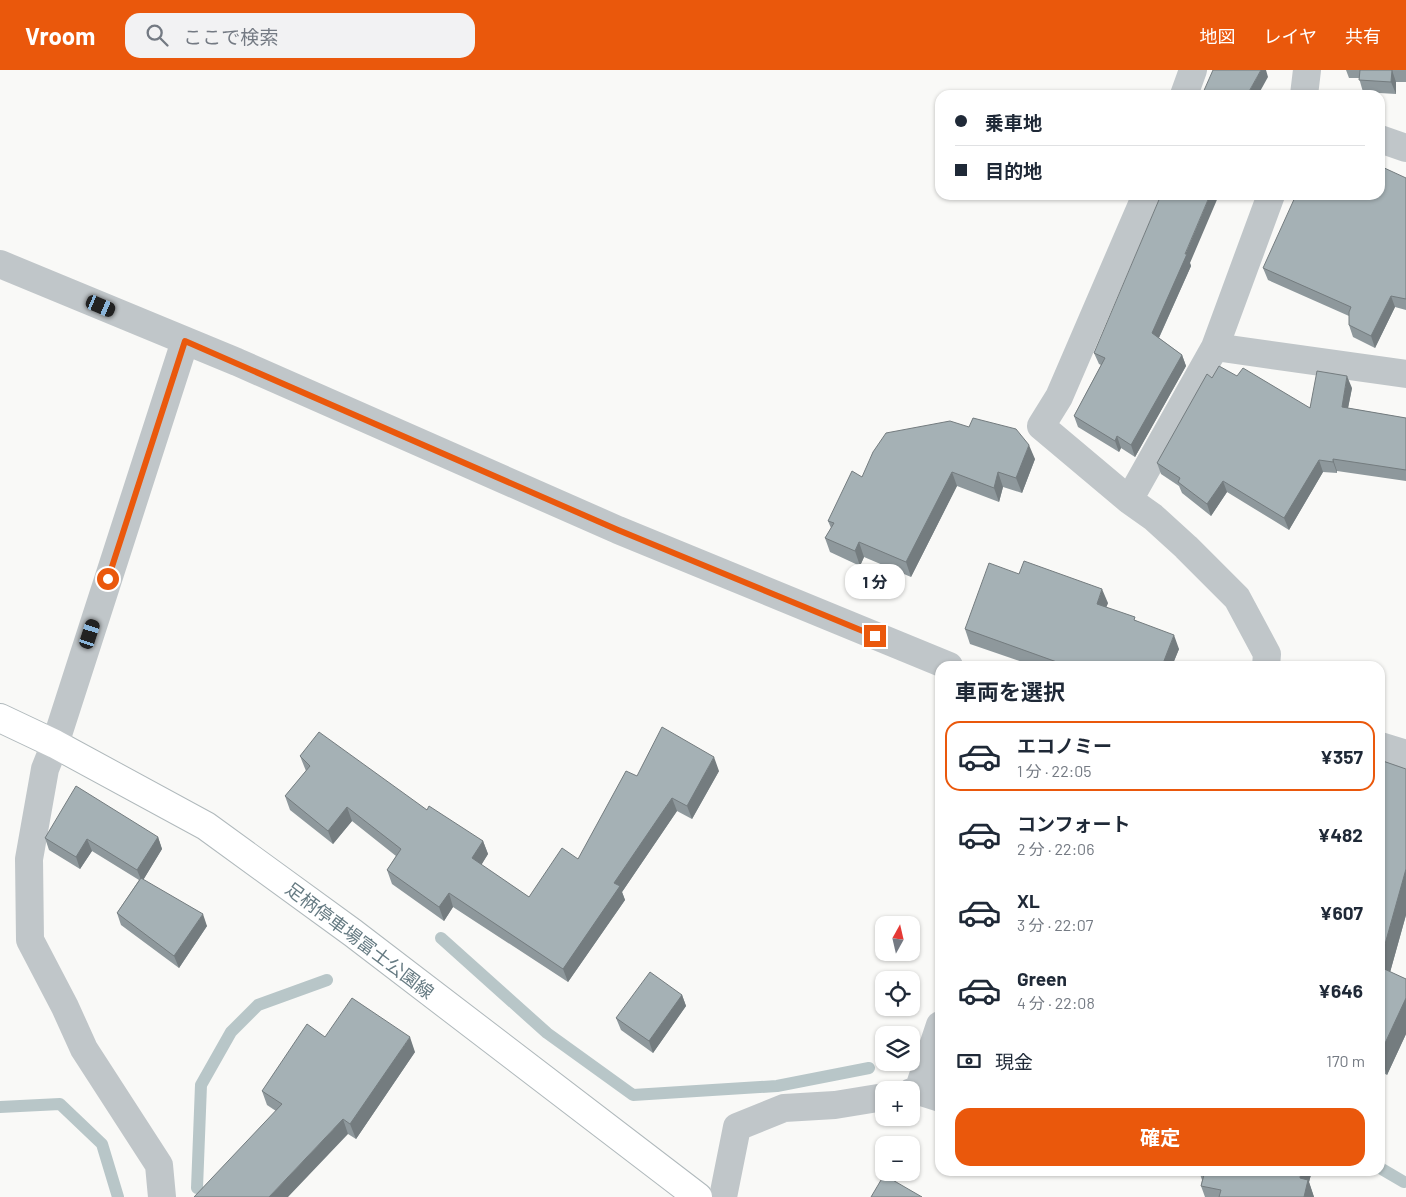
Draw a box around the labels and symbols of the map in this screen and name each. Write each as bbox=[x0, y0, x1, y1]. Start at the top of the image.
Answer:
car bbox=[84, 293, 117, 319]
callout: 1 分 bbox=[845, 564, 905, 598]
route start bbox=[97, 568, 119, 590]
car bbox=[78, 617, 101, 651]
route end bbox=[864, 625, 886, 647]
street label: 足柄停車場富士公園線 bbox=[282, 877, 438, 1003]
north arrow bbox=[875, 916, 920, 961]

